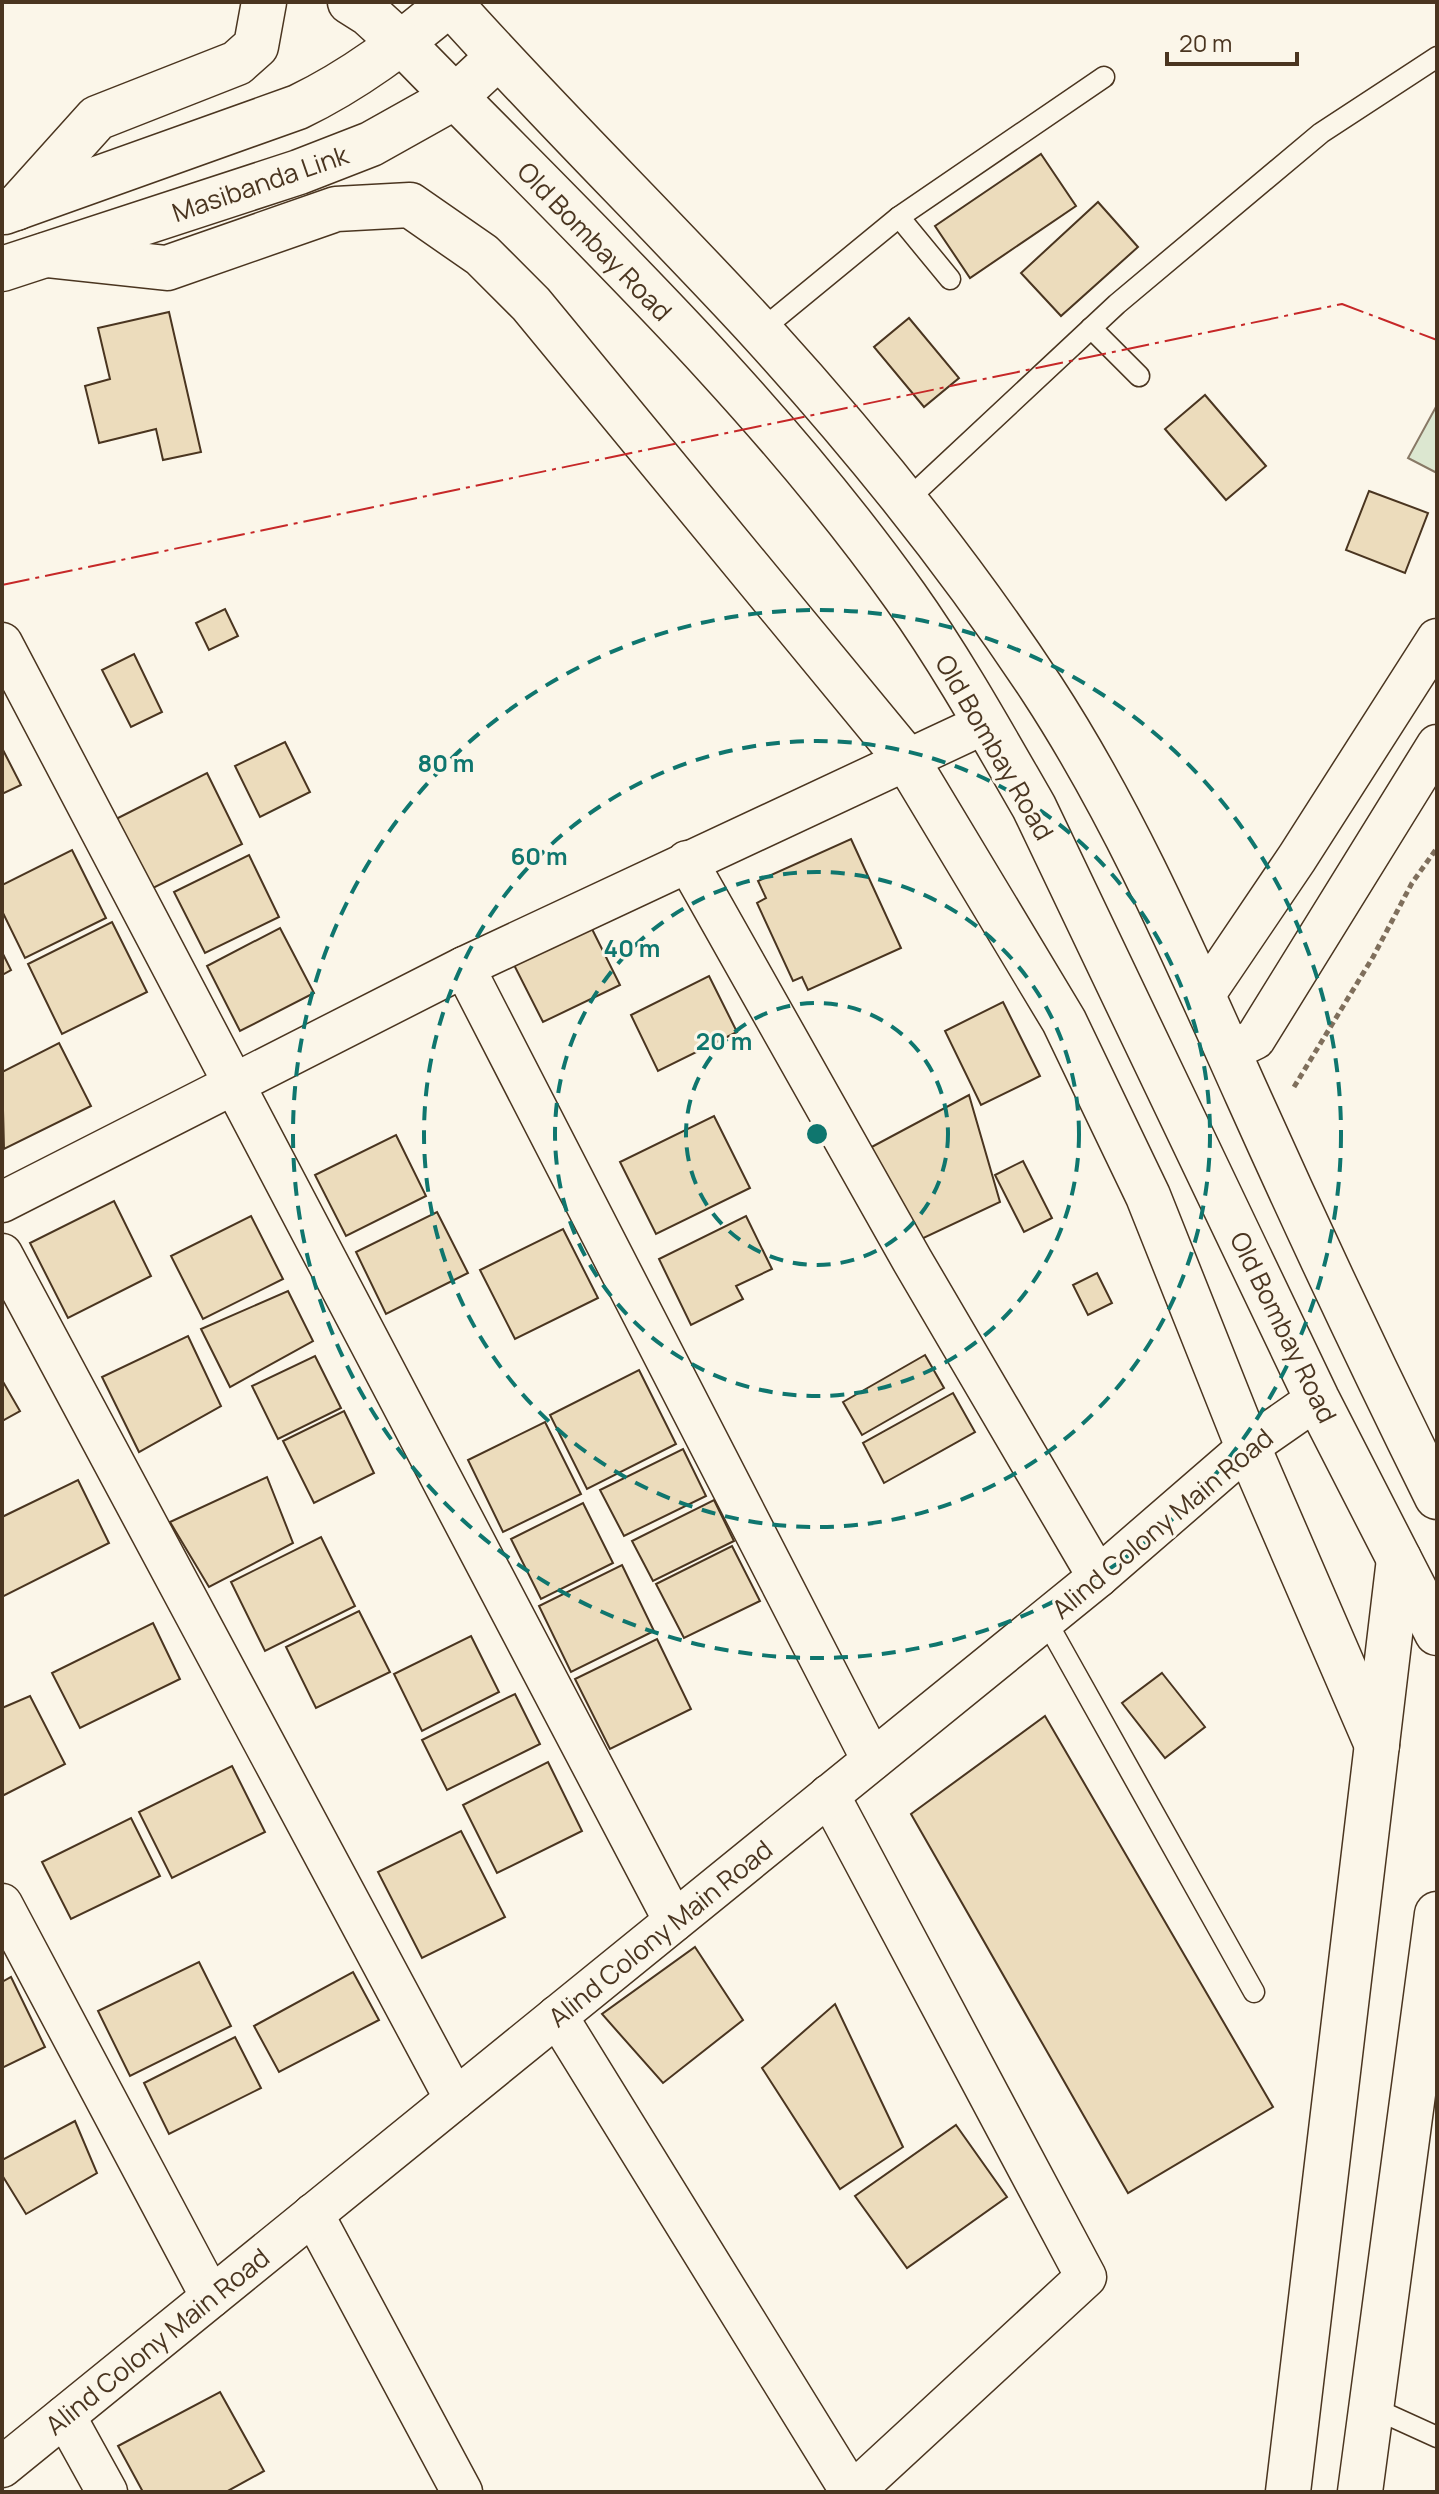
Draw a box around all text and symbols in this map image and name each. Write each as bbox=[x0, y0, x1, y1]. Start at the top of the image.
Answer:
scale bar bbox=[1167, 16, 1297, 66]
text: 20 m bbox=[1179, 26, 1232, 59]
street label: Masibanda Link bbox=[167, 136, 354, 230]
street label: Old Bombay Road bbox=[510, 154, 680, 328]
street label: Old Bombay Road bbox=[927, 648, 1063, 846]
text: 80 m bbox=[418, 746, 474, 779]
text: 60 m bbox=[510, 839, 568, 872]
text: 40 m bbox=[604, 931, 660, 964]
text: 20 m bbox=[696, 1024, 752, 1057]
centre of rings bbox=[803, 1120, 831, 1148]
street label: Old Bombay Road bbox=[1222, 1225, 1346, 1429]
street label: Alind Colony Main Road bbox=[1044, 1420, 1280, 1626]
street label: Alind Colony Main Road bbox=[540, 1831, 780, 2035]
street label: Alind Colony Main Road bbox=[37, 2239, 277, 2443]

